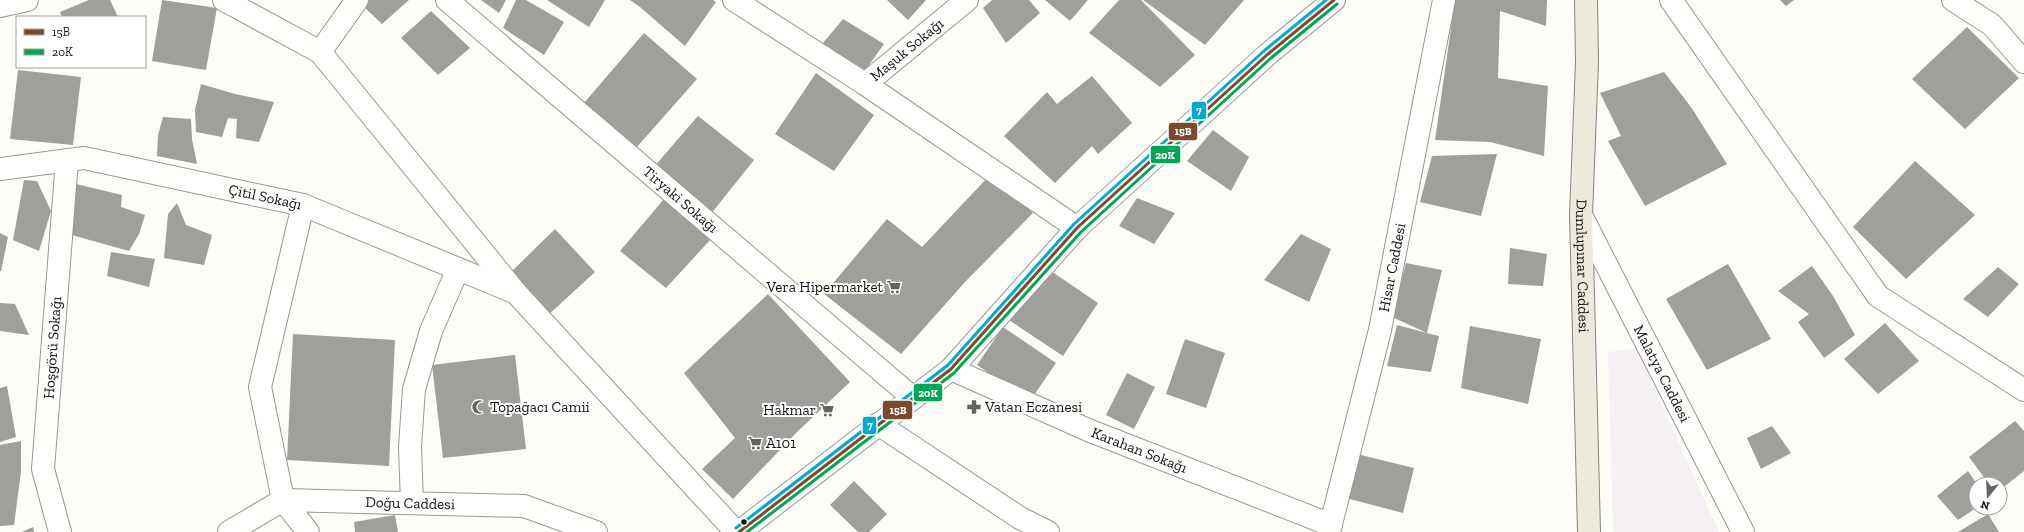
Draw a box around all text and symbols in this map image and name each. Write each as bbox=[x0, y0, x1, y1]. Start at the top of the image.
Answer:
street label: Maşuk Sokağı bbox=[866, 14, 947, 85]
legend bbox=[16, 16, 146, 68]
text: 15B bbox=[52, 25, 70, 39]
text: 20K bbox=[52, 45, 73, 59]
line badge: 7 bbox=[1191, 101, 1207, 120]
text: 7 bbox=[1196, 104, 1202, 117]
line badge: 15B bbox=[1168, 122, 1198, 141]
text: 15B bbox=[1174, 125, 1192, 138]
line badge: 20K bbox=[1150, 145, 1181, 164]
text: 20K bbox=[1155, 149, 1175, 162]
street label: Tiryaki Sokağı bbox=[639, 162, 722, 237]
street label: Çitil Sokağı bbox=[227, 180, 303, 213]
street label: Dumlupınar Caddesi bbox=[1572, 199, 1593, 333]
street label: Hisar Caddesi bbox=[1375, 222, 1410, 313]
place label: Vera Hipermarket bbox=[766, 278, 883, 296]
supermarket icon: Vera Hipermarket bbox=[886, 279, 902, 295]
street label: Hoşgörü Sokağı bbox=[39, 296, 65, 399]
street label: Malatya Caddesi bbox=[1630, 322, 1694, 425]
line badge: 20K bbox=[913, 383, 943, 402]
text: 20K bbox=[918, 387, 938, 400]
place label: Topağacı Camii bbox=[490, 398, 590, 416]
place label: Vatan Eczanesi bbox=[984, 398, 1082, 416]
mosque icon: Topağacı Camii bbox=[471, 399, 487, 415]
pharmacy icon: Vatan Eczanesi bbox=[966, 399, 982, 415]
line badge: 15B bbox=[882, 400, 913, 420]
place label: Hakmar bbox=[763, 401, 816, 419]
supermarket icon: Hakmar bbox=[819, 402, 835, 418]
text: 15B bbox=[889, 404, 907, 417]
line badge: 7 bbox=[862, 416, 877, 435]
text: 7 bbox=[867, 419, 873, 432]
street label: Karahan Sokağı bbox=[1089, 423, 1190, 477]
place label: A101 bbox=[766, 434, 796, 452]
supermarket icon: A101 bbox=[747, 435, 763, 451]
north arrow bbox=[1968, 476, 2008, 516]
street label: Doğu Caddesi bbox=[365, 493, 455, 513]
text: N bbox=[1978, 497, 1991, 513]
unlabelled marker bbox=[739, 517, 749, 527]

